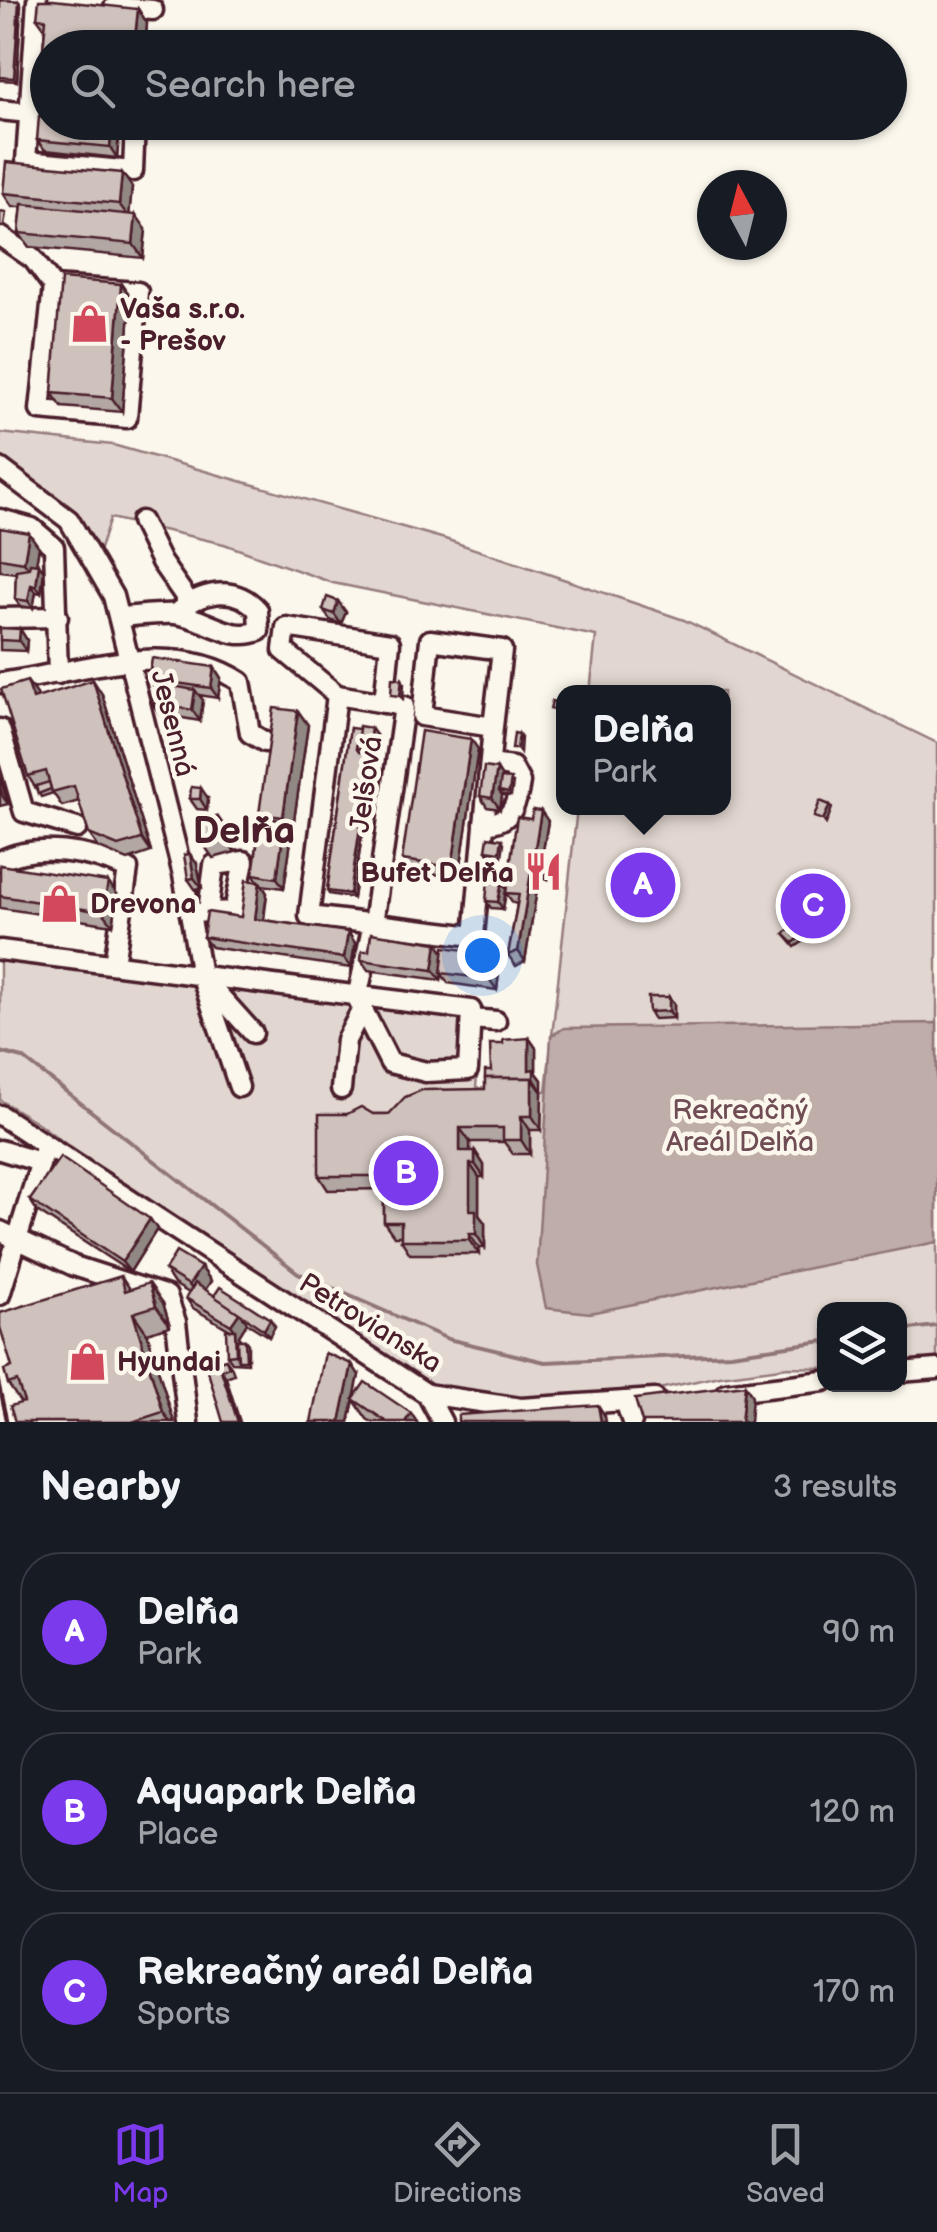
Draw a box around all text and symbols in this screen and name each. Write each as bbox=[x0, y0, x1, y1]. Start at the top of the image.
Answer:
search box bbox=[30, 30, 907, 140]
icon: search bbox=[65, 58, 120, 113]
text: Search here bbox=[145, 63, 356, 108]
north arrow bbox=[697, 170, 787, 260]
place label: Vaša s.r.o. - Prešov bbox=[120, 293, 245, 358]
shop icon: Vaša s.r.o. - Prešov bbox=[69, 303, 111, 345]
street label: Jesenná bbox=[143, 667, 202, 780]
popup bbox=[556, 685, 731, 815]
text: Delňa bbox=[592, 708, 695, 753]
street label: Jelšová bbox=[343, 734, 390, 835]
text: Park bbox=[592, 753, 656, 792]
district label: Delňa bbox=[193, 809, 295, 854]
pin: A bbox=[610, 848, 676, 922]
restaurant icon: Bufet Delňa bbox=[523, 851, 565, 893]
place label: Bufet Delňa bbox=[360, 857, 514, 890]
pin: C bbox=[780, 868, 846, 944]
shop icon: Drevona bbox=[39, 882, 81, 924]
place label: Drevona bbox=[90, 888, 197, 921]
your location bbox=[457, 930, 508, 981]
park label: Rekreačný Areál Delňa bbox=[666, 1094, 814, 1159]
pin: B bbox=[374, 1136, 438, 1210]
street label: Petrovianska bbox=[293, 1266, 447, 1380]
map controls bbox=[817, 1302, 907, 1392]
button: layers bbox=[817, 1302, 907, 1392]
shop icon: Hyundai bbox=[66, 1340, 108, 1382]
place label: Hyundai bbox=[117, 1346, 221, 1379]
text: Nearby bbox=[40, 1462, 180, 1513]
text: 3 results bbox=[773, 1468, 897, 1507]
text: Delňa bbox=[137, 1590, 240, 1635]
text: A bbox=[65, 1613, 84, 1652]
text: 90 m bbox=[823, 1613, 895, 1652]
text: Park bbox=[137, 1635, 201, 1674]
text: Aquapark Delňa bbox=[137, 1770, 417, 1815]
text: B bbox=[63, 1793, 86, 1832]
text: 120 m bbox=[810, 1793, 895, 1832]
text: Place bbox=[137, 1815, 218, 1854]
text: Rekreačný areál Delňa bbox=[137, 1950, 534, 1995]
text: C bbox=[63, 1973, 86, 2012]
text: 170 m bbox=[813, 1973, 895, 2012]
text: Sports bbox=[137, 1995, 230, 2034]
tab: Map bbox=[112, 2117, 169, 2210]
tab: Directions bbox=[393, 2117, 522, 2210]
tab: Saved bbox=[746, 2117, 825, 2210]

